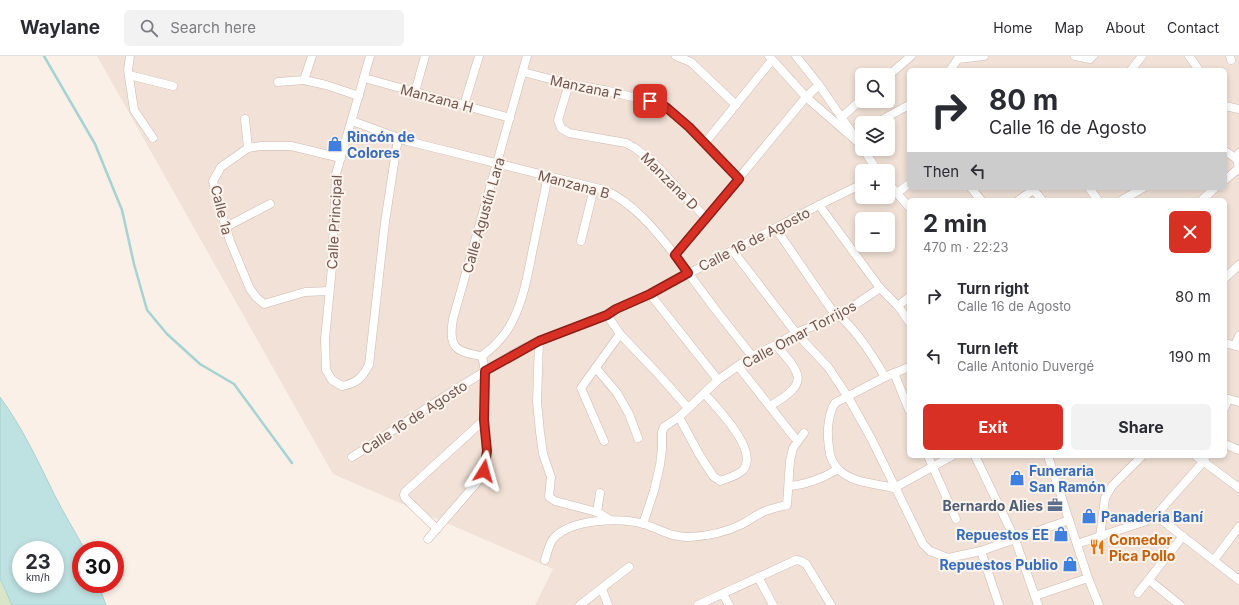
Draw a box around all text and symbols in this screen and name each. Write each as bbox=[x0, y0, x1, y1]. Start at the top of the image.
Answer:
search box bbox=[124, 10, 404, 46]
text: Waylane bbox=[20, 16, 100, 39]
icon: search bbox=[138, 17, 160, 39]
text: Search here bbox=[170, 18, 256, 37]
text: Home bbox=[993, 19, 1032, 36]
text: Map bbox=[1054, 19, 1084, 36]
text: About bbox=[1106, 19, 1145, 36]
text: Contact bbox=[1167, 19, 1219, 36]
map controls bbox=[855, 68, 895, 252]
button: search bbox=[855, 68, 895, 108]
street label: Manzana F bbox=[549, 71, 623, 103]
street label: Manzana H bbox=[399, 80, 475, 116]
text: 80 m bbox=[989, 83, 1058, 117]
pin bbox=[633, 84, 667, 118]
icon: right bbox=[923, 84, 975, 136]
icon: arrive bbox=[639, 90, 661, 112]
button: layers bbox=[855, 116, 895, 156]
text: Calle 16 de Agosto bbox=[989, 117, 1147, 138]
place label: Rincón de Colores bbox=[347, 128, 415, 161]
shop icon: Rincón de Colores bbox=[326, 135, 344, 153]
street label: Manzana D bbox=[638, 149, 702, 213]
street label: Calle Agustín Lara bbox=[458, 155, 508, 275]
icon: left bbox=[967, 160, 989, 182]
text: Then bbox=[923, 162, 959, 181]
button: + bbox=[855, 164, 895, 204]
street label: Manzana B bbox=[536, 166, 612, 202]
street label: Calle Principal bbox=[323, 174, 345, 270]
street label: Calle 1a bbox=[208, 183, 236, 237]
street label: Calle 16 de Agosto bbox=[695, 204, 813, 274]
text: 2 min bbox=[923, 209, 987, 238]
button: close bbox=[1169, 211, 1211, 253]
button: − bbox=[855, 212, 895, 252]
text: 470 m · 22:23 bbox=[923, 239, 1008, 255]
text: Turn right bbox=[957, 279, 1029, 298]
icon: right bbox=[923, 285, 945, 307]
text: 80 m bbox=[1175, 287, 1211, 306]
street label: Calle Omar Torrijos bbox=[739, 297, 859, 371]
text: Calle 16 de Agosto bbox=[957, 298, 1071, 314]
text: Turn left bbox=[957, 339, 1018, 358]
icon: left bbox=[923, 345, 945, 367]
text: 190 m bbox=[1169, 347, 1211, 366]
text: Calle Antonio Duvergé bbox=[957, 358, 1094, 374]
street label: Calle 16 de Agosto bbox=[358, 376, 470, 458]
button: Exit bbox=[923, 404, 1063, 450]
button: Share bbox=[1071, 404, 1211, 450]
position arrow bbox=[463, 450, 505, 492]
place label: Funeraria San Ramón bbox=[1029, 462, 1106, 495]
shop icon: Funeraria San Ramón bbox=[1008, 469, 1026, 487]
office icon: Bernardo Alies bbox=[1046, 496, 1064, 514]
place label: Bernardo Alies bbox=[942, 497, 1043, 514]
shop icon: Panaderia Baní bbox=[1080, 507, 1098, 525]
place label: Panaderia Baní bbox=[1101, 508, 1203, 525]
shop icon: Repuestos EE bbox=[1052, 525, 1070, 543]
place label: Repuestos EE bbox=[956, 526, 1049, 543]
place label: Comedor Pica Pollo bbox=[1109, 531, 1176, 564]
restaurant icon: Comedor Pica Pollo bbox=[1088, 538, 1106, 556]
speed limit sign: 30 bbox=[72, 541, 124, 593]
text: 23 bbox=[25, 550, 51, 574]
shop icon: Repuestos Publio bbox=[1061, 555, 1079, 573]
place label: Repuestos Publio bbox=[939, 556, 1058, 573]
text: km/h bbox=[26, 571, 50, 583]

